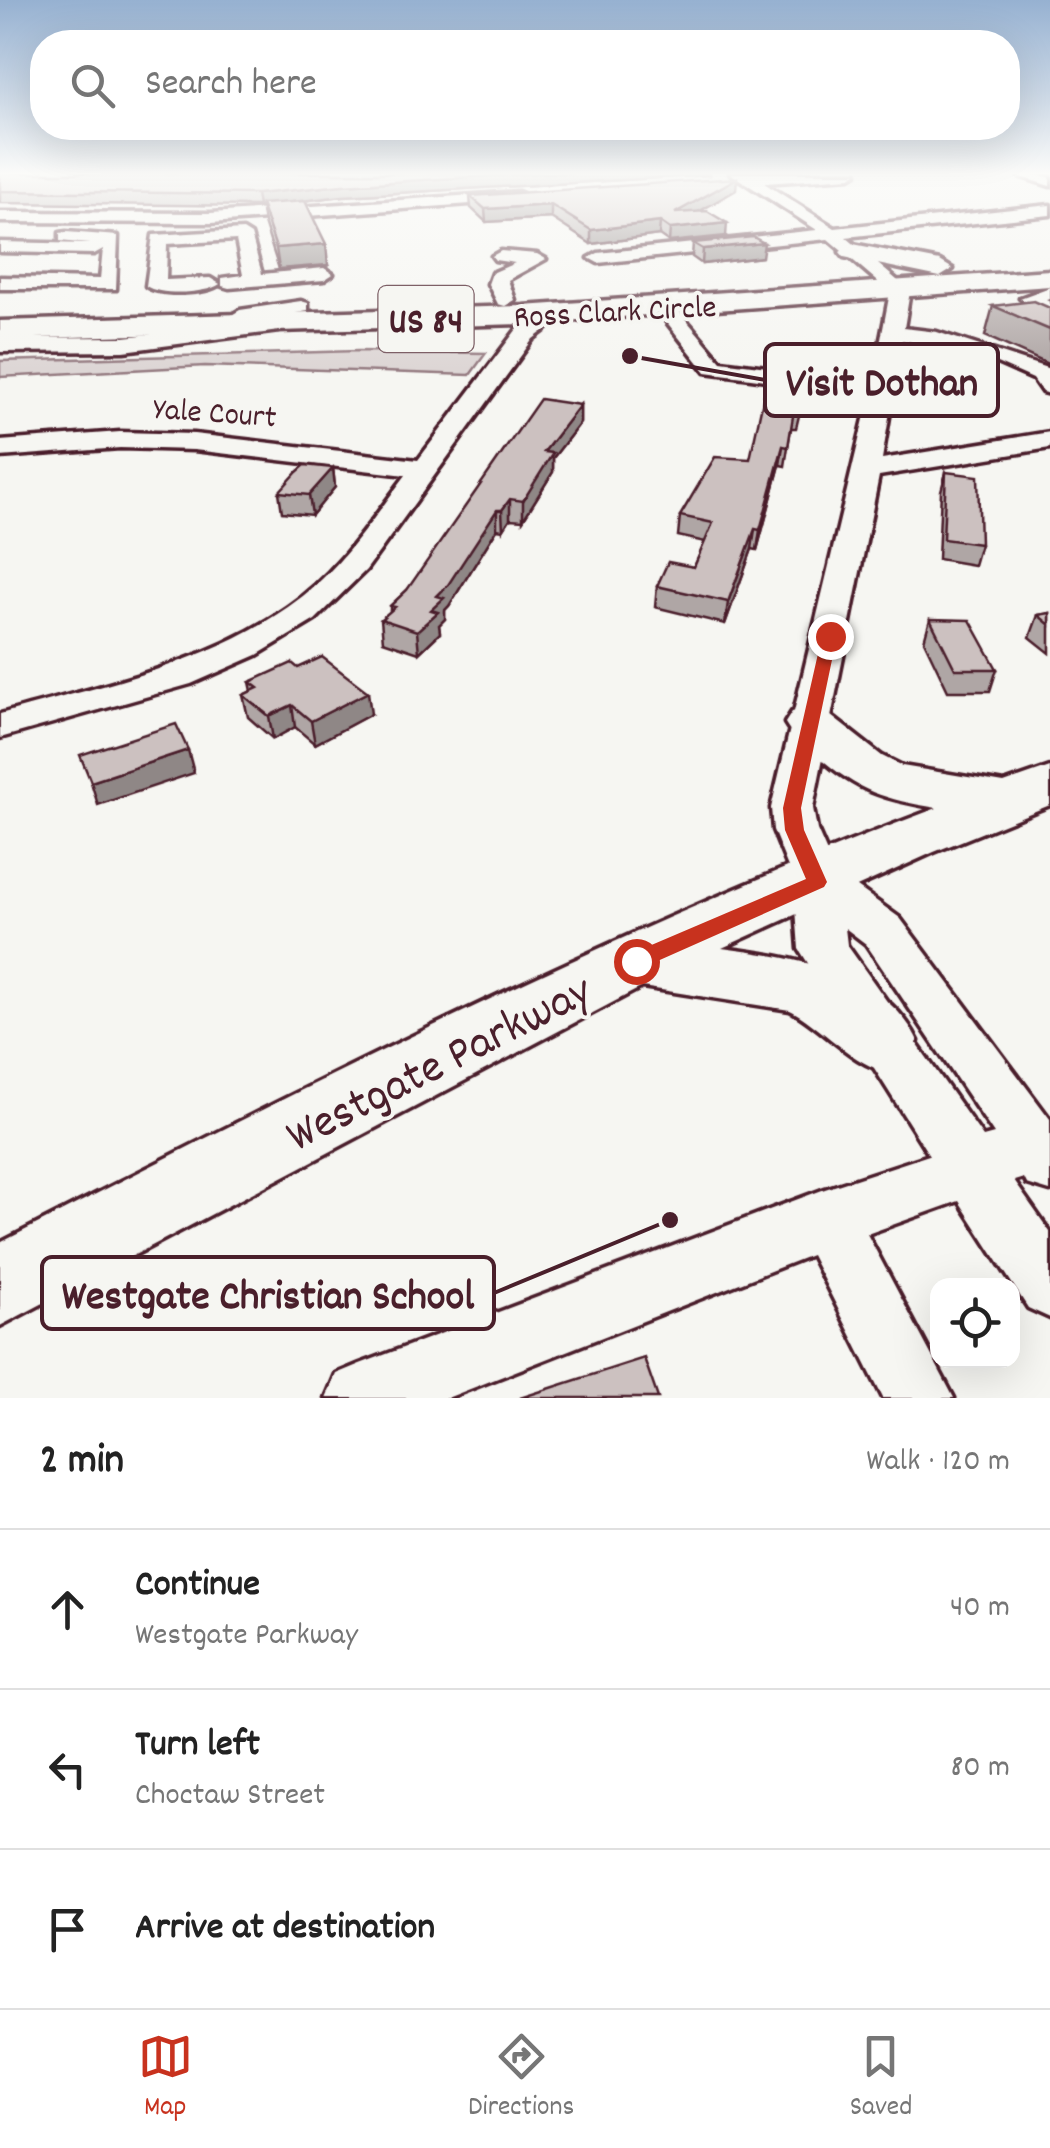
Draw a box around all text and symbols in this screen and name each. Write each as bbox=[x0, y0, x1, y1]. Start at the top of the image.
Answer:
search box bbox=[30, 30, 1020, 140]
icon: search bbox=[65, 58, 120, 113]
text: Search here bbox=[145, 58, 317, 113]
road number: US 84 bbox=[378, 286, 474, 352]
street label: Ross Clark Circle bbox=[513, 287, 718, 343]
callout: Visit Dothan bbox=[765, 344, 998, 416]
text: Visit Dothan bbox=[786, 357, 978, 417]
street label: Yale Court bbox=[152, 389, 278, 443]
route end bbox=[808, 614, 854, 660]
route start bbox=[614, 939, 660, 985]
street label: Westgate Parkway bbox=[276, 959, 607, 1173]
callout: Westgate Christian School bbox=[42, 1257, 494, 1329]
text: Westgate Christian School bbox=[62, 1270, 475, 1330]
map controls bbox=[930, 1278, 1020, 1368]
button: locate bbox=[930, 1278, 1020, 1368]
text: 2 min bbox=[40, 1433, 124, 1493]
text: Walk · 120 m bbox=[866, 1440, 1010, 1486]
text: Continue bbox=[135, 1559, 260, 1614]
icon: ahead bbox=[40, 1582, 95, 1637]
text: 40 m bbox=[950, 1586, 1010, 1632]
text: Westgate Parkway bbox=[135, 1614, 358, 1660]
text: Turn left bbox=[135, 1719, 260, 1774]
icon: left bbox=[40, 1742, 95, 1797]
text: 80 m bbox=[950, 1746, 1010, 1792]
text: Choctaw Street bbox=[135, 1774, 325, 1820]
icon: arrive bbox=[40, 1902, 95, 1957]
text: Arrive at destination bbox=[135, 1902, 435, 1957]
tab: Map bbox=[138, 2029, 193, 2129]
tab: Directions bbox=[468, 2029, 574, 2129]
tab: Saved bbox=[850, 2029, 912, 2129]

